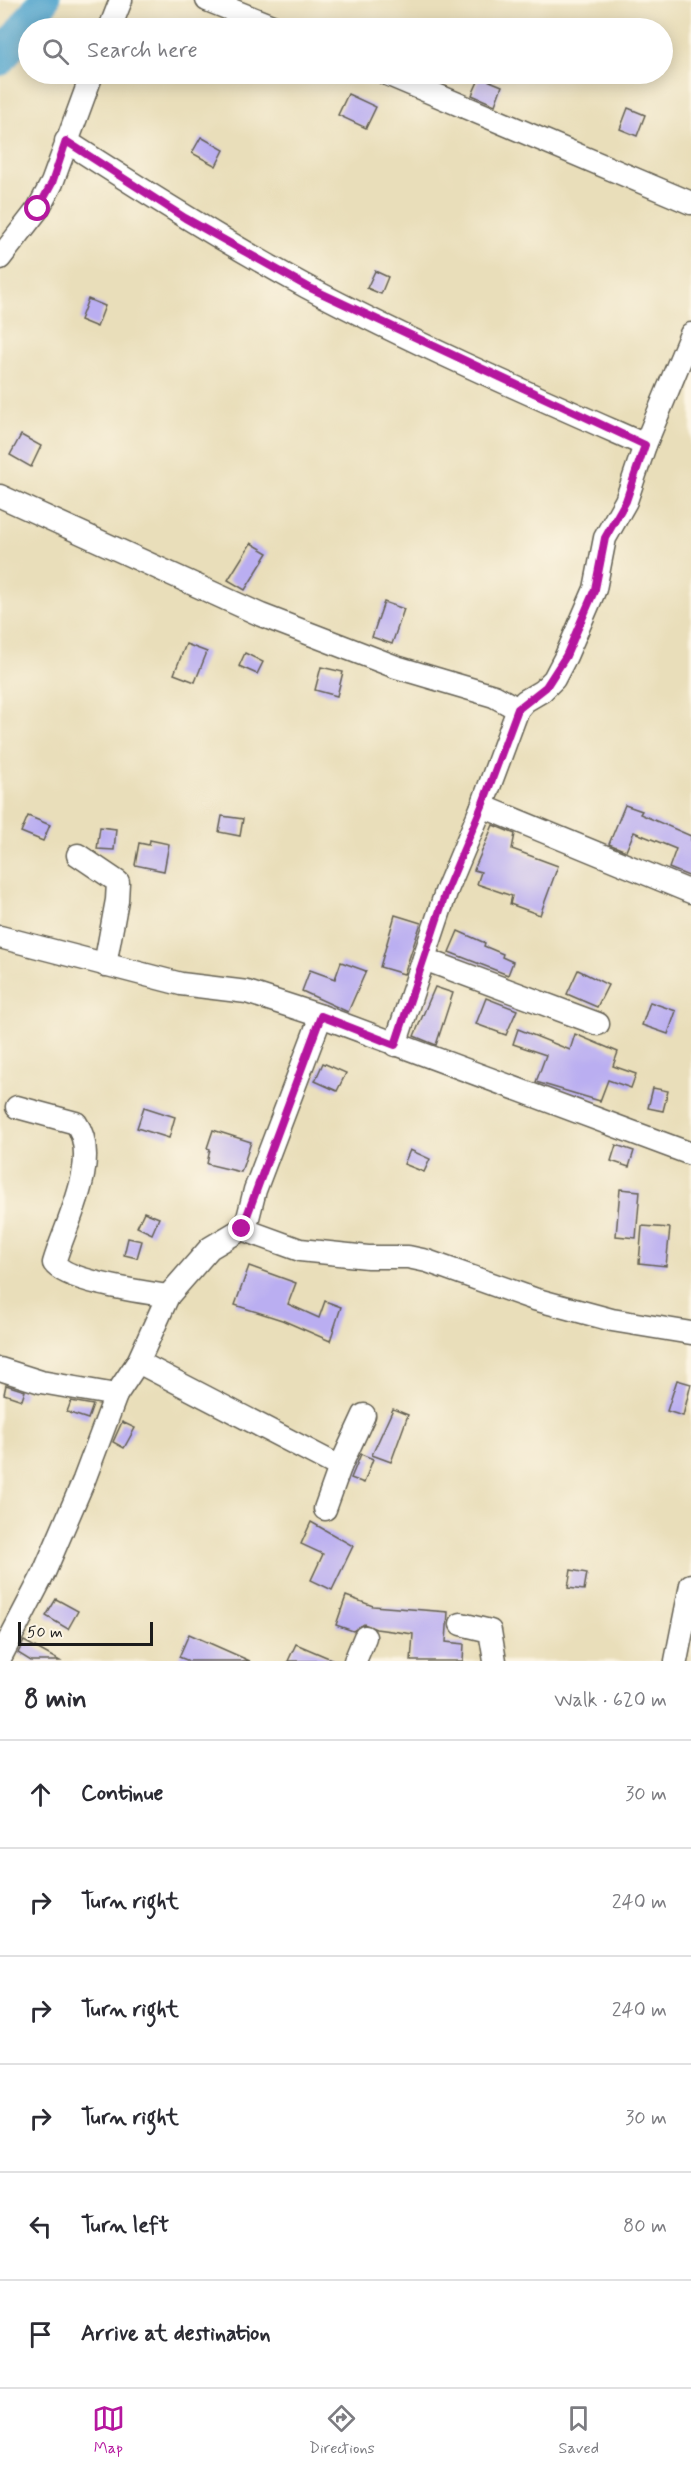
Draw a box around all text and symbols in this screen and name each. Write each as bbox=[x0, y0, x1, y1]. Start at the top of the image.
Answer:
search box bbox=[18, 18, 673, 84]
icon: search bbox=[39, 35, 72, 68]
text: Search here bbox=[87, 37, 198, 65]
route start bbox=[24, 195, 50, 221]
route end bbox=[228, 1215, 254, 1241]
scale bar bbox=[18, 1619, 153, 1646]
text: 50 m bbox=[27, 1622, 63, 1643]
text: 8 min bbox=[24, 1683, 87, 1717]
text: Walk · 620 m bbox=[554, 1687, 667, 1714]
icon: ahead bbox=[24, 1778, 57, 1811]
text: Continue bbox=[81, 1780, 163, 1808]
text: 30 m bbox=[625, 1781, 667, 1808]
icon: right bbox=[24, 1886, 57, 1919]
text: Turn right bbox=[81, 1888, 179, 1916]
text: 240 m bbox=[612, 1889, 667, 1916]
icon: right bbox=[24, 1994, 57, 2027]
text: Turn right bbox=[81, 1996, 179, 2024]
text: 240 m bbox=[612, 1997, 667, 2024]
icon: right bbox=[24, 2102, 57, 2135]
text: Turn right bbox=[81, 2104, 179, 2132]
text: 30 m bbox=[625, 2105, 667, 2132]
icon: left bbox=[24, 2210, 57, 2243]
text: Turn left bbox=[81, 2212, 169, 2240]
text: 80 m bbox=[623, 2213, 667, 2240]
icon: arrive bbox=[24, 2318, 57, 2351]
text: Arrive at destination bbox=[81, 2320, 271, 2348]
tab: Map bbox=[92, 2402, 125, 2459]
tab: Directions bbox=[309, 2402, 375, 2459]
tab: Saved bbox=[559, 2402, 599, 2459]

